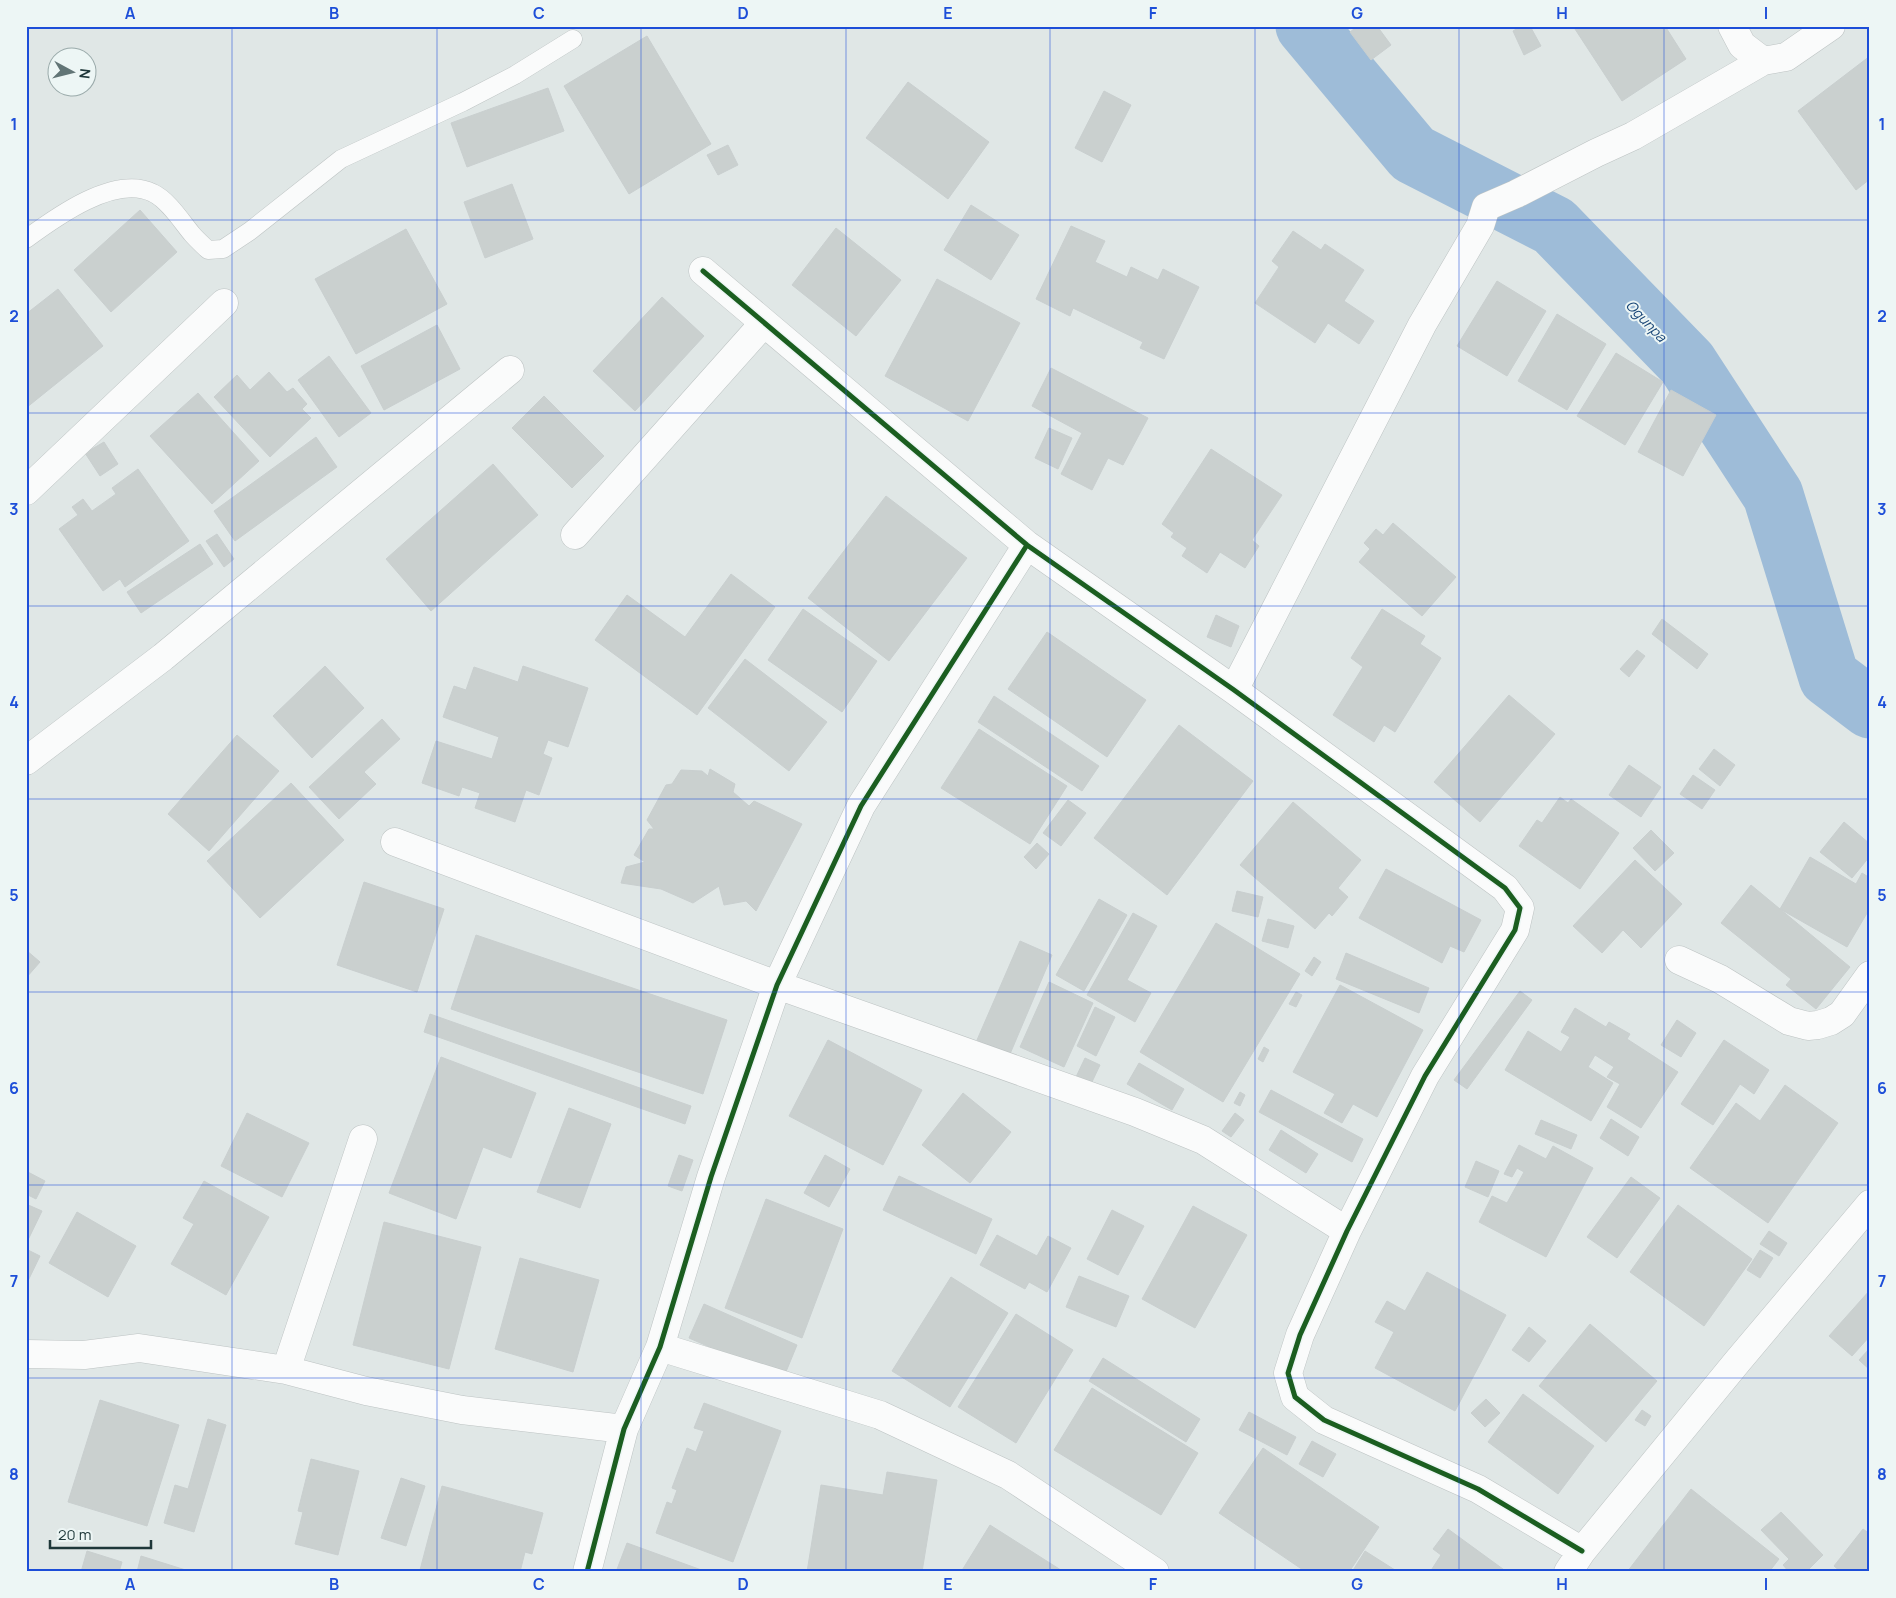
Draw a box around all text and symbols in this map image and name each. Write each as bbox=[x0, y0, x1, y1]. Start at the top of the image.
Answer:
text: A bbox=[125, 2, 136, 24]
text: B bbox=[329, 2, 339, 24]
text: C bbox=[533, 2, 545, 24]
text: D bbox=[737, 2, 749, 24]
text: E bbox=[943, 2, 953, 24]
text: F bbox=[1149, 2, 1158, 24]
text: G bbox=[1351, 2, 1363, 24]
text: H bbox=[1556, 2, 1568, 24]
text: I bbox=[1764, 2, 1768, 24]
north arrow bbox=[48, 48, 98, 98]
text: N bbox=[75, 67, 95, 80]
text: 1 bbox=[10, 113, 18, 135]
text: 1 bbox=[1878, 113, 1886, 135]
water label: Ogunpa bbox=[1622, 296, 1672, 347]
text: 2 bbox=[9, 305, 19, 327]
text: 2 bbox=[1877, 305, 1887, 327]
text: 3 bbox=[9, 498, 19, 520]
text: 3 bbox=[1877, 498, 1887, 520]
text: 4 bbox=[9, 691, 19, 713]
text: 4 bbox=[1877, 691, 1887, 713]
text: 5 bbox=[9, 884, 19, 906]
text: 5 bbox=[1877, 884, 1887, 906]
text: 6 bbox=[9, 1077, 19, 1099]
text: 6 bbox=[1877, 1077, 1887, 1099]
text: 7 bbox=[10, 1270, 18, 1292]
text: 7 bbox=[1878, 1270, 1886, 1292]
text: 8 bbox=[9, 1463, 19, 1485]
text: 8 bbox=[1877, 1463, 1887, 1485]
scale bar bbox=[50, 1518, 151, 1550]
text: 20 m bbox=[58, 1524, 91, 1545]
text: A bbox=[125, 1573, 136, 1595]
text: B bbox=[329, 1573, 339, 1595]
text: C bbox=[533, 1573, 545, 1595]
text: D bbox=[737, 1573, 749, 1595]
text: E bbox=[943, 1573, 953, 1595]
text: F bbox=[1149, 1573, 1158, 1595]
text: G bbox=[1351, 1573, 1363, 1595]
text: H bbox=[1556, 1573, 1568, 1595]
text: I bbox=[1764, 1573, 1768, 1595]

